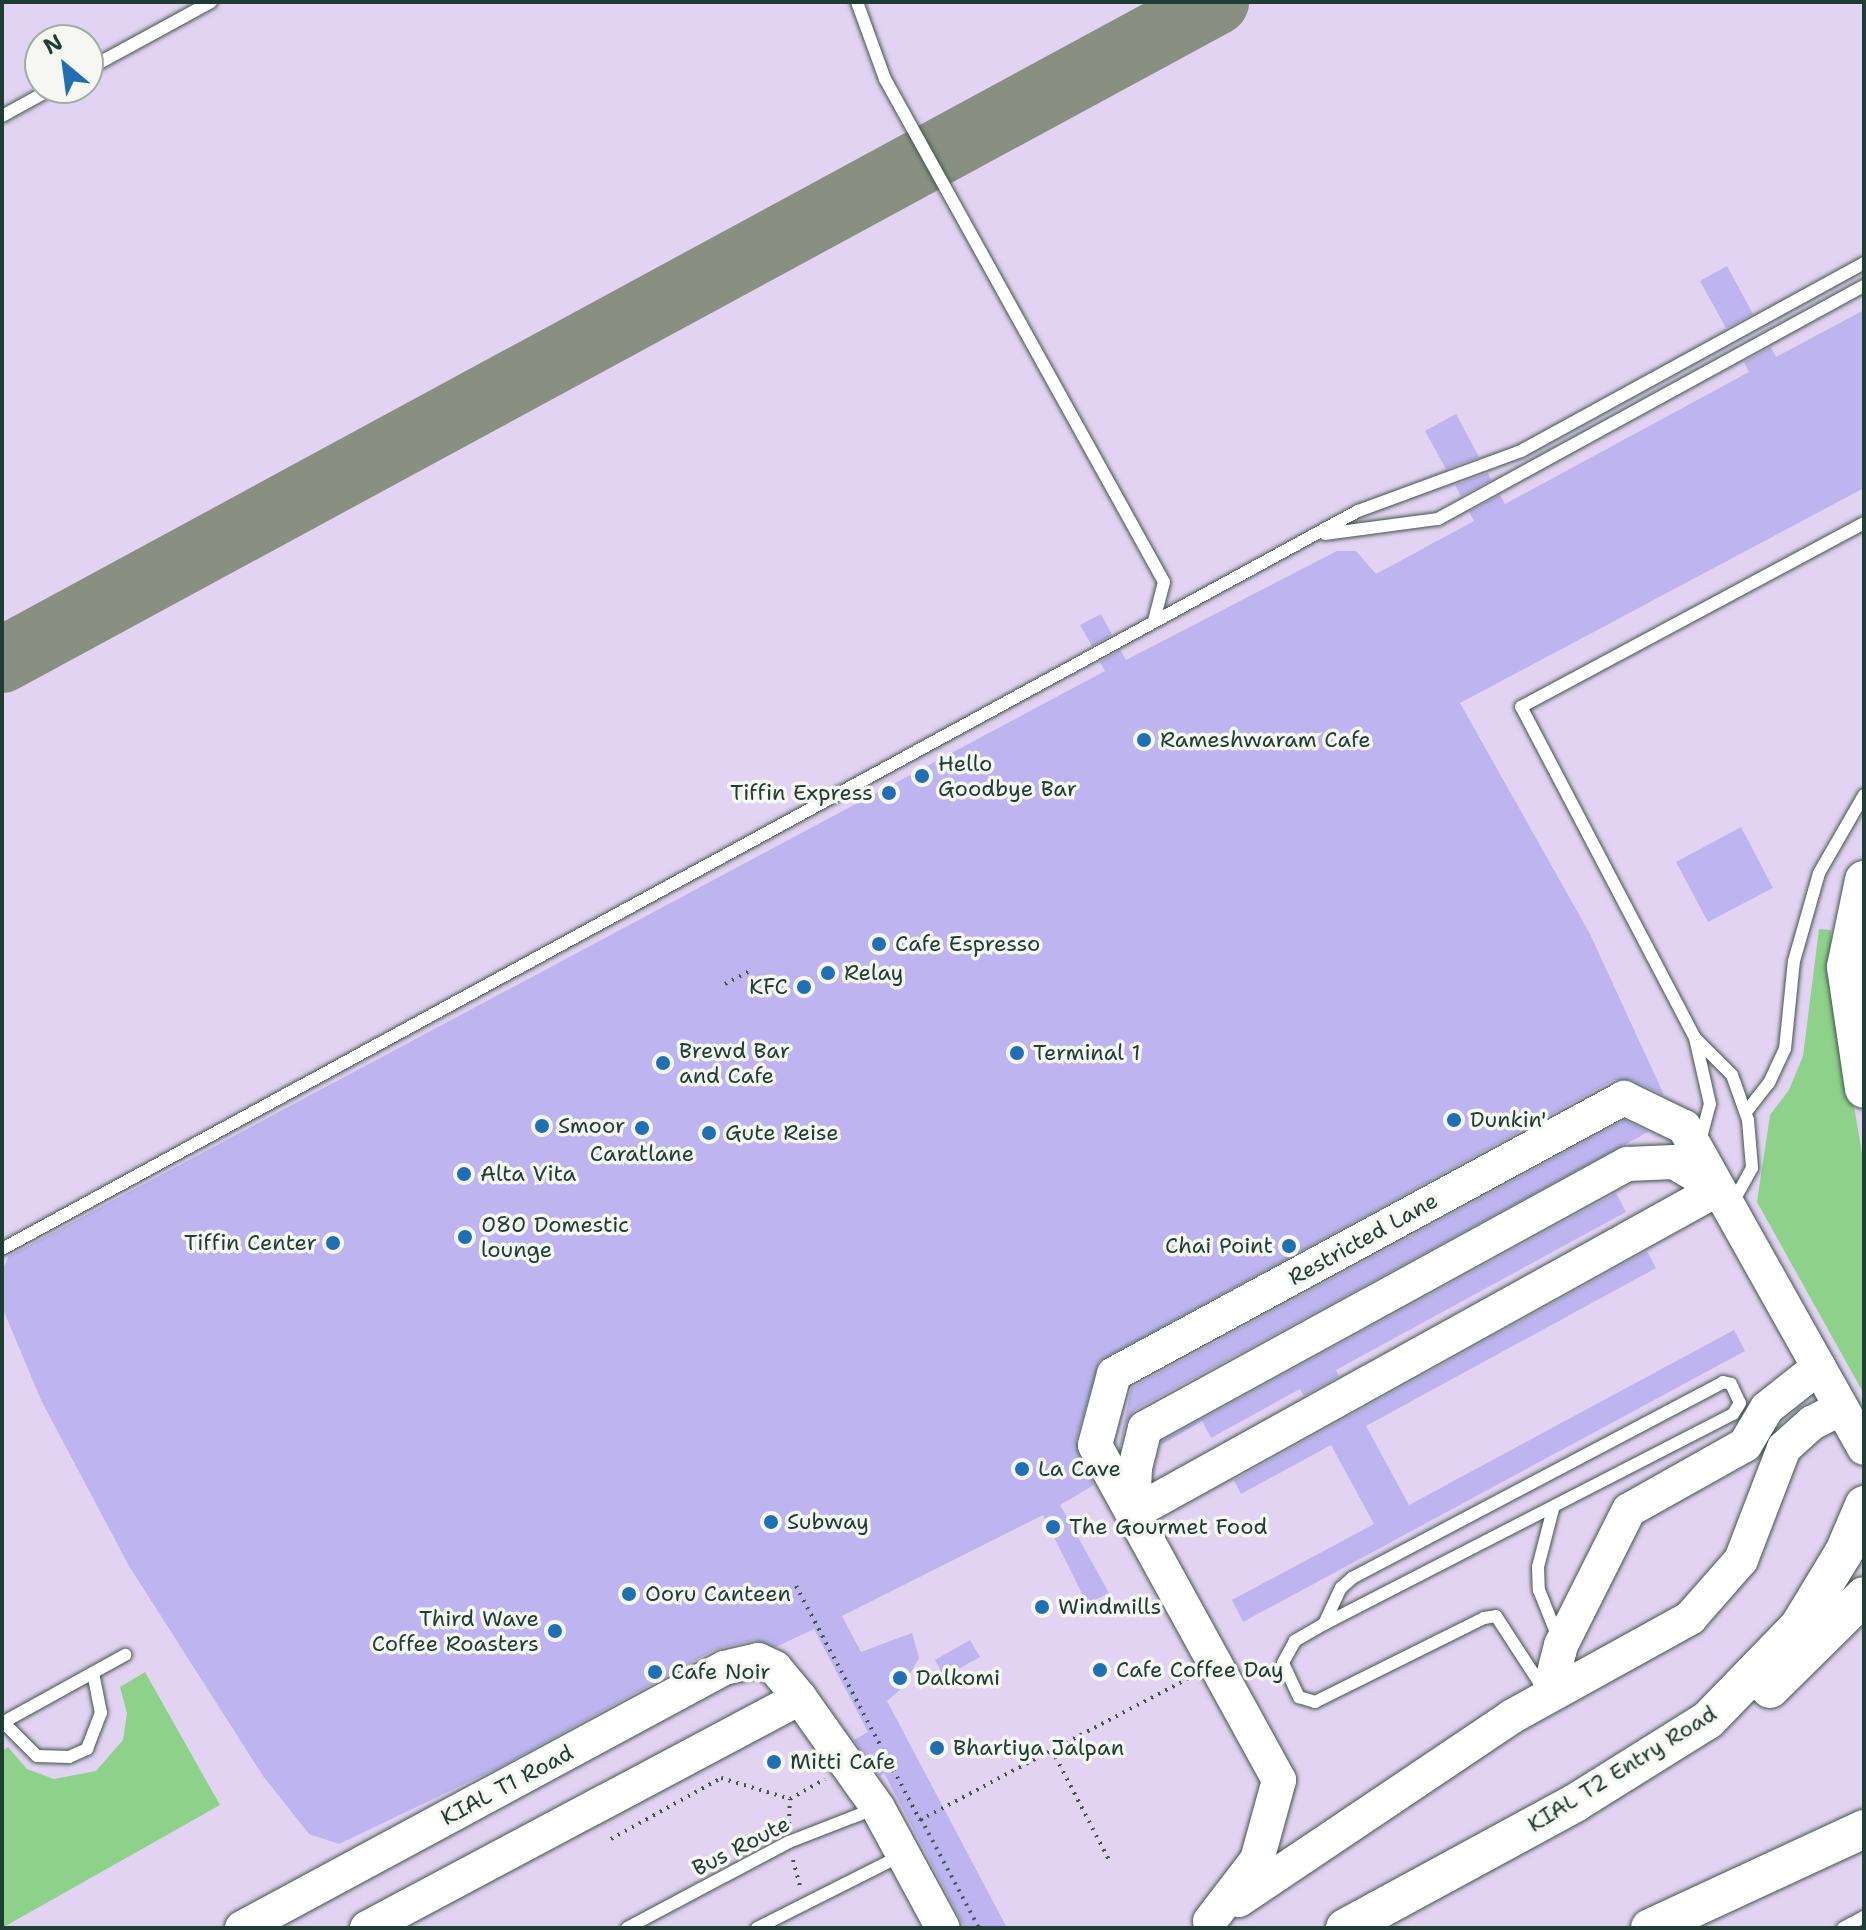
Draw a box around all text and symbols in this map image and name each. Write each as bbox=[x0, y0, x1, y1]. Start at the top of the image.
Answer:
north arrow bbox=[24, 24, 104, 104]
text: N bbox=[38, 27, 68, 61]
place label: Rameshwaram Cafe bbox=[1160, 727, 1371, 753]
marker: Rameshwaram Cafe bbox=[1135, 731, 1153, 749]
place label: Hello Goodbye Bar bbox=[938, 750, 1077, 802]
marker: Hello Goodbye Bar bbox=[913, 767, 931, 785]
place label: Tiffin Express bbox=[730, 780, 873, 806]
marker: Tiffin Express bbox=[880, 784, 898, 802]
place label: Cafe Espresso bbox=[895, 931, 1040, 957]
marker: Cafe Espresso bbox=[870, 935, 888, 953]
place label: Relay bbox=[844, 960, 903, 986]
marker: Relay bbox=[819, 964, 837, 982]
place label: KFC bbox=[749, 974, 788, 1000]
marker: KFC bbox=[795, 978, 813, 996]
place label: Brewd Bar and Cafe bbox=[679, 1037, 790, 1088]
place label: Terminal 1 bbox=[1033, 1040, 1141, 1066]
marker: Terminal 1 bbox=[1008, 1044, 1026, 1062]
marker: Brewd Bar and Cafe bbox=[654, 1054, 672, 1072]
place label: Dunkin' bbox=[1470, 1107, 1547, 1133]
marker: Dunkin' bbox=[1445, 1111, 1463, 1129]
place label: Smoor bbox=[558, 1113, 625, 1139]
marker: Smoor bbox=[533, 1117, 551, 1135]
marker: Caratlane bbox=[633, 1119, 651, 1137]
place label: Gute Reise bbox=[725, 1120, 839, 1146]
marker: Gute Reise bbox=[700, 1124, 718, 1142]
place label: Caratlane bbox=[590, 1141, 694, 1167]
place label: Alta Vita bbox=[480, 1161, 576, 1187]
marker: Alta Vita bbox=[455, 1165, 473, 1183]
street label: Restricted Lane bbox=[1284, 1187, 1442, 1291]
place label: 080 Domestic lounge bbox=[481, 1211, 629, 1262]
marker: 080 Domestic lounge bbox=[456, 1228, 474, 1246]
place label: Tiffin Center bbox=[184, 1230, 317, 1256]
place label: Chai Point bbox=[1165, 1233, 1273, 1259]
marker: Tiffin Center bbox=[324, 1234, 342, 1252]
marker: Chai Point bbox=[1280, 1237, 1298, 1255]
place label: La Cave bbox=[1038, 1456, 1121, 1482]
marker: La Cave bbox=[1013, 1460, 1031, 1478]
place label: Subway bbox=[787, 1509, 869, 1535]
marker: Subway bbox=[762, 1513, 780, 1531]
place label: The Gourmet Food bbox=[1069, 1514, 1268, 1540]
marker: The Gourmet Food bbox=[1044, 1518, 1062, 1536]
place label: Ooru Canteen bbox=[645, 1581, 791, 1607]
marker: Ooru Canteen bbox=[620, 1585, 638, 1603]
place label: Windmills bbox=[1058, 1594, 1161, 1620]
marker: Windmills bbox=[1033, 1598, 1051, 1616]
place label: Third Wave Coffee Roasters bbox=[372, 1605, 539, 1656]
marker: Third Wave Coffee Roasters bbox=[546, 1622, 564, 1640]
place label: Cafe Coffee Day bbox=[1116, 1657, 1284, 1683]
place label: Cafe Noir bbox=[671, 1659, 771, 1685]
marker: Cafe Coffee Day bbox=[1091, 1661, 1109, 1679]
marker: Cafe Noir bbox=[646, 1663, 664, 1681]
place label: Dalkomi bbox=[916, 1665, 1000, 1691]
marker: Dalkomi bbox=[891, 1669, 909, 1687]
street label: KIAL T2 Entry Road bbox=[1523, 1700, 1721, 1838]
place label: Bhartiya Jalpan bbox=[953, 1735, 1124, 1761]
street label: KIAL T1 Road bbox=[436, 1739, 578, 1831]
marker: Bhartiya Jalpan bbox=[928, 1739, 946, 1757]
place label: Mitti Cafe bbox=[790, 1749, 895, 1775]
marker: Mitti Cafe bbox=[765, 1753, 783, 1771]
street label: Bus Route bbox=[688, 1810, 794, 1882]

